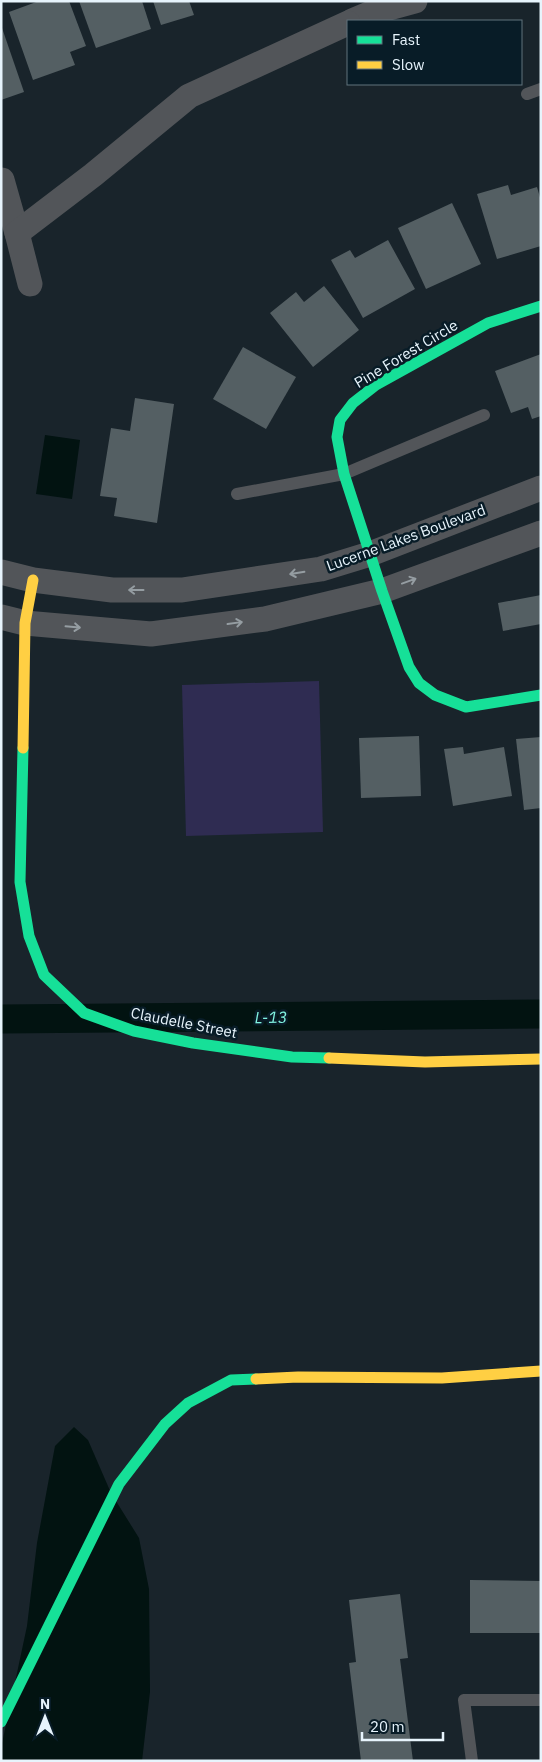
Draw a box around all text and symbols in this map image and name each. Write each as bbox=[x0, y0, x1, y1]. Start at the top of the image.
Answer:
legend bbox=[347, 20, 522, 85]
text: Fast bbox=[392, 30, 420, 49]
text: Slow bbox=[392, 55, 425, 74]
street label: Pine Forest Circle bbox=[350, 315, 461, 392]
street label: Lucerne Lakes Boulevard bbox=[324, 500, 488, 575]
one-way arrow bbox=[289, 568, 305, 578]
one-way arrow bbox=[401, 576, 417, 585]
one-way arrow bbox=[128, 585, 144, 595]
one-way arrow bbox=[226, 618, 242, 628]
one-way arrow bbox=[65, 622, 81, 632]
street label: Claudelle Street bbox=[129, 1003, 239, 1042]
water label: L-13 bbox=[255, 1007, 287, 1027]
north arrow bbox=[20, 1692, 70, 1742]
text: N bbox=[40, 1695, 50, 1713]
scale bar bbox=[362, 1710, 443, 1742]
text: 20 m bbox=[370, 1717, 405, 1736]

